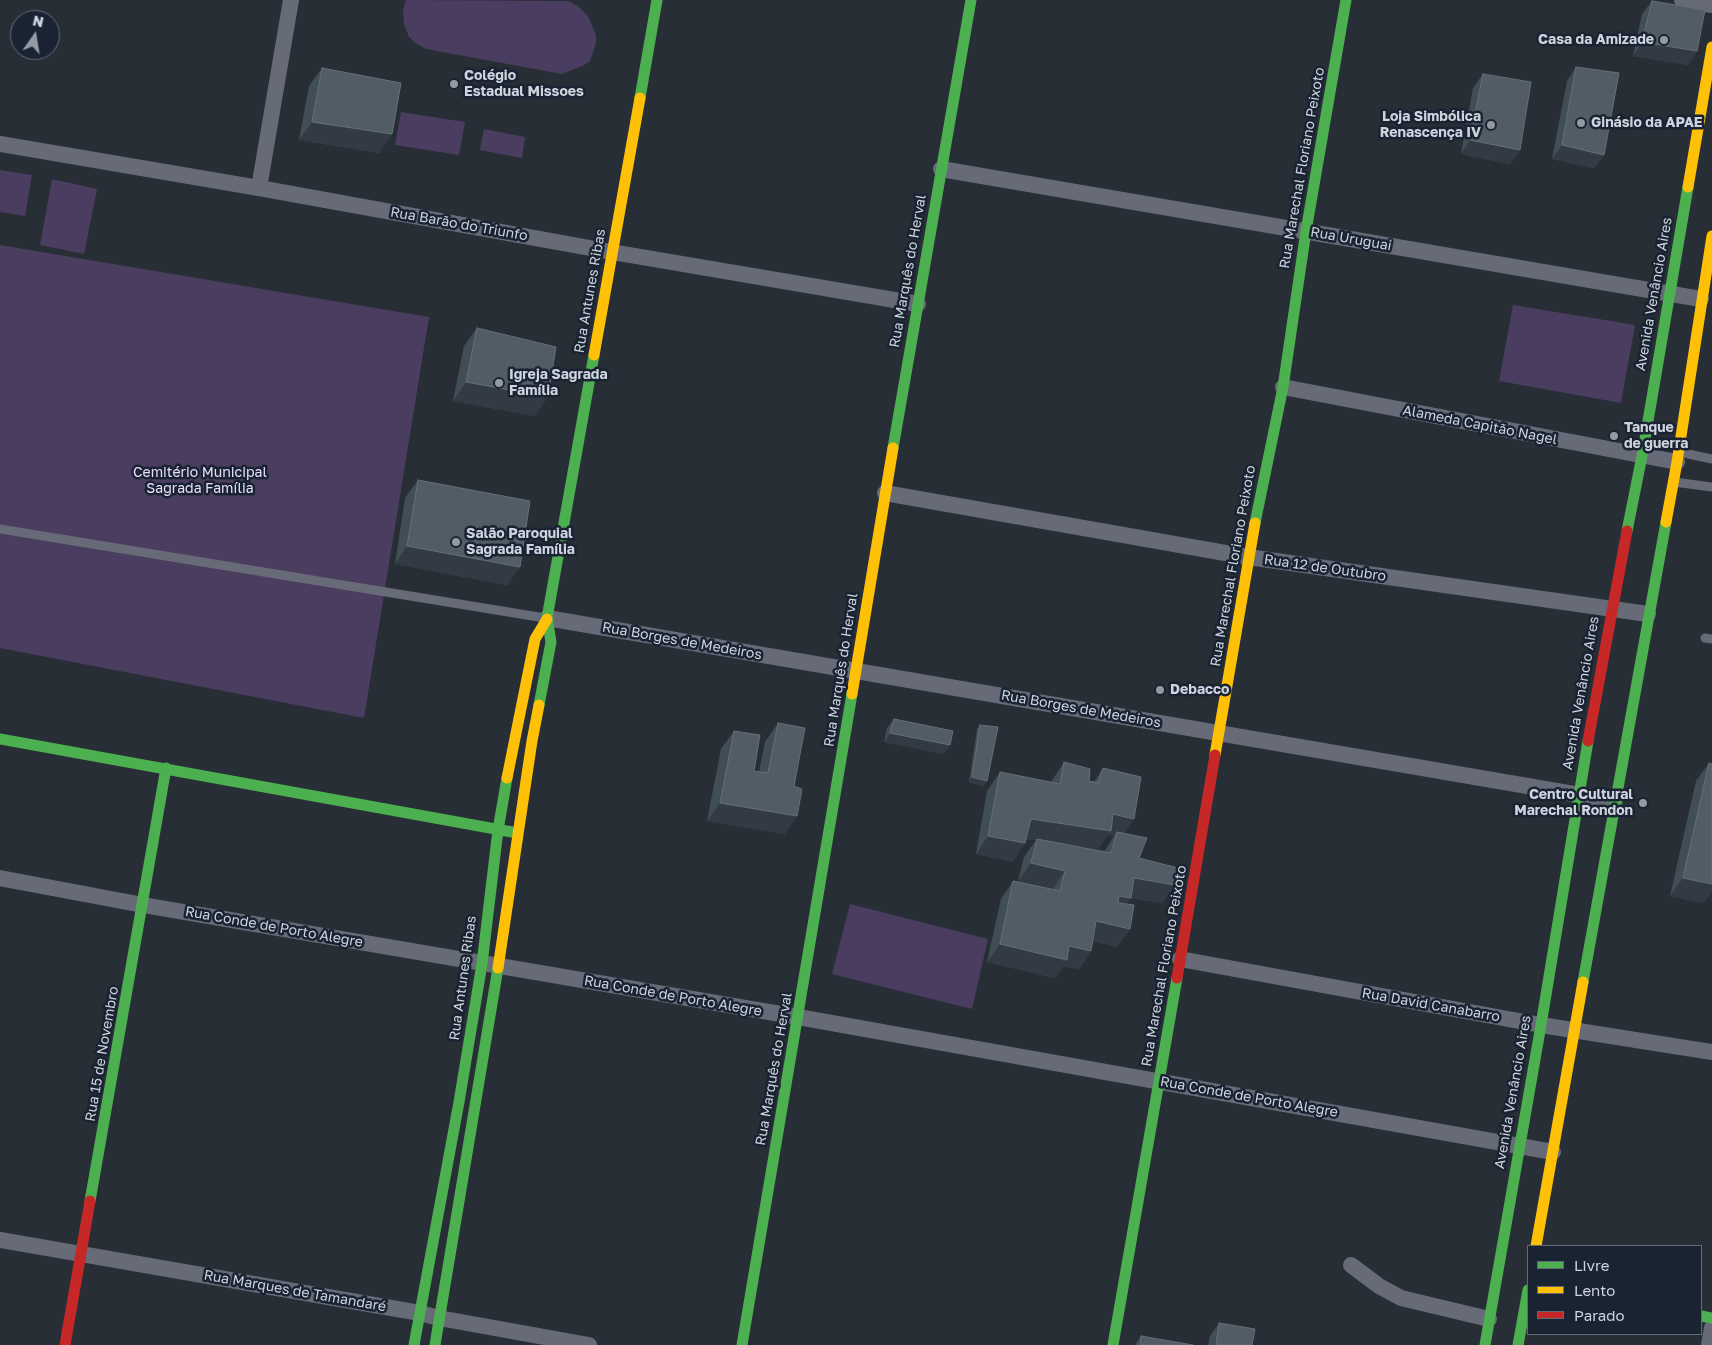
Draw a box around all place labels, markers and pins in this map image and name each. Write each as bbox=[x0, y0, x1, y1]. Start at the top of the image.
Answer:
place label: Casa da Amizade bbox=[1538, 32, 1654, 48]
marker: Casa da Amizade bbox=[1658, 34, 1670, 46]
place label: Colégio Estadual Missoes bbox=[464, 68, 584, 100]
marker: Colégio Estadual Missoes bbox=[448, 78, 460, 90]
place label: Loja Simbólica Renascença IV bbox=[1380, 109, 1481, 142]
place label: Ginásio da APAE bbox=[1591, 115, 1703, 131]
marker: Ginásio da APAE bbox=[1575, 117, 1587, 129]
marker: Loja Simbólica Renascença IV bbox=[1485, 119, 1497, 131]
place label: Igreja Sagrada Família bbox=[509, 367, 608, 400]
marker: Igreja Sagrada Família bbox=[493, 377, 505, 389]
place label: Tanque de guerra bbox=[1624, 420, 1688, 452]
marker: Tanque de guerra bbox=[1608, 430, 1620, 442]
place label: Salão Paroquial Sagrada Família bbox=[466, 526, 575, 558]
marker: Salão Paroquial Sagrada Família bbox=[450, 536, 462, 548]
place label: Debacco bbox=[1170, 682, 1229, 698]
marker: Debacco bbox=[1154, 684, 1166, 696]
place label: Centro Cultural Marechal Rondon bbox=[1514, 787, 1633, 820]
marker: Centro Cultural Marechal Rondon bbox=[1637, 797, 1649, 809]

